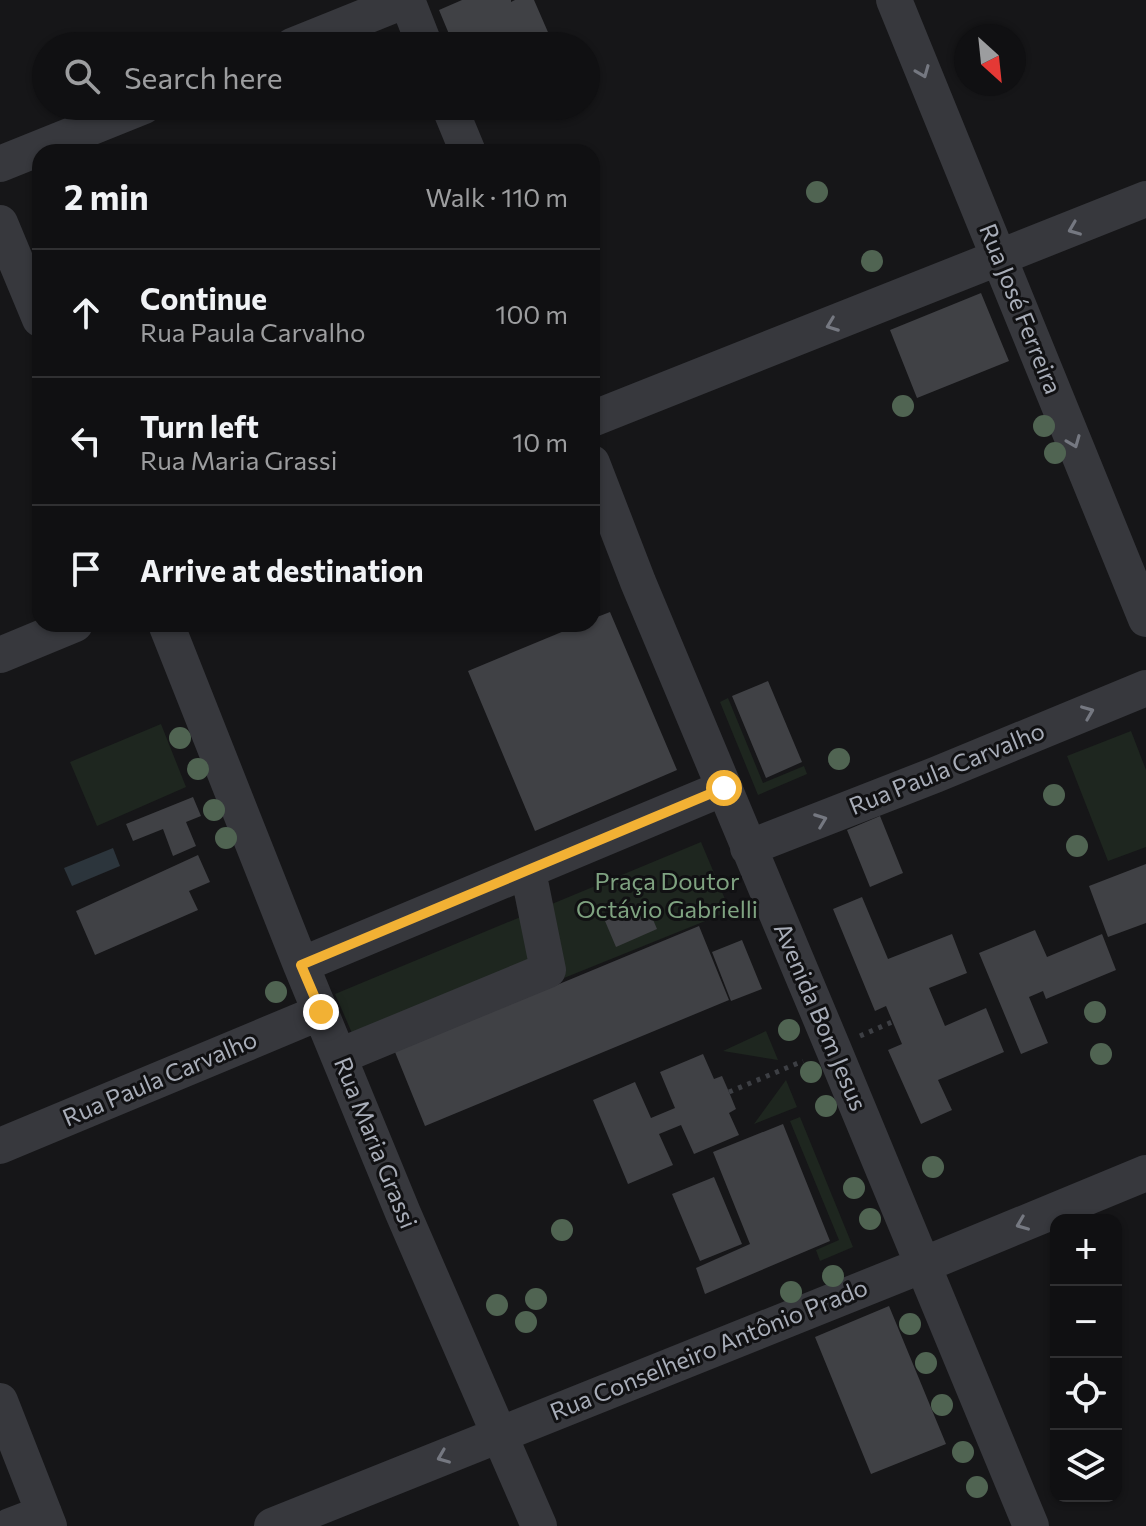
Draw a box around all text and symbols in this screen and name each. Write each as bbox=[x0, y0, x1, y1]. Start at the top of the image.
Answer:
north arrow bbox=[954, 24, 1026, 96]
search box bbox=[32, 32, 600, 120]
icon: search bbox=[60, 54, 104, 98]
text: Search here bbox=[124, 58, 283, 95]
one-way arrow bbox=[914, 64, 930, 78]
text: 2 min bbox=[64, 175, 149, 217]
text: Walk · 110 m bbox=[426, 181, 568, 212]
street label: Rua José Ferreira bbox=[974, 219, 1069, 398]
one-way arrow bbox=[1068, 219, 1082, 235]
text: Continue bbox=[140, 279, 267, 316]
icon: ahead bbox=[64, 291, 108, 335]
text: 100 m bbox=[495, 298, 568, 329]
one-way arrow bbox=[826, 315, 840, 332]
text: Rua Paula Carvalho bbox=[140, 316, 366, 347]
text: Turn left bbox=[140, 407, 259, 444]
icon: left bbox=[64, 419, 108, 463]
text: 10 m bbox=[512, 426, 568, 457]
one-way arrow bbox=[1065, 434, 1081, 448]
text: Rua Maria Grassi bbox=[140, 444, 337, 475]
icon: arrive bbox=[64, 547, 108, 591]
text: Arrive at destination bbox=[140, 551, 424, 588]
one-way arrow bbox=[1080, 705, 1094, 721]
street label: Rua Paula Carvalho bbox=[845, 715, 1048, 820]
route start bbox=[706, 770, 742, 806]
one-way arrow bbox=[813, 813, 827, 829]
park label: Praça Doutor Octávio Gabrielli bbox=[576, 866, 758, 923]
street label: Avenida Bom Jesus bbox=[769, 918, 874, 1115]
route end bbox=[303, 994, 339, 1030]
street label: Rua Paula Carvalho bbox=[58, 1024, 261, 1132]
street label: Rua Maria Grassi bbox=[329, 1053, 424, 1232]
one-way arrow bbox=[1016, 1214, 1030, 1231]
map controls bbox=[1050, 1214, 1122, 1502]
button: + bbox=[1050, 1214, 1122, 1286]
street label: Rua Conselheiro Antônio Prado bbox=[546, 1272, 871, 1426]
button: − bbox=[1050, 1286, 1122, 1358]
button: locate bbox=[1050, 1358, 1122, 1430]
button: layers bbox=[1050, 1430, 1122, 1502]
one-way arrow bbox=[437, 1447, 451, 1463]

